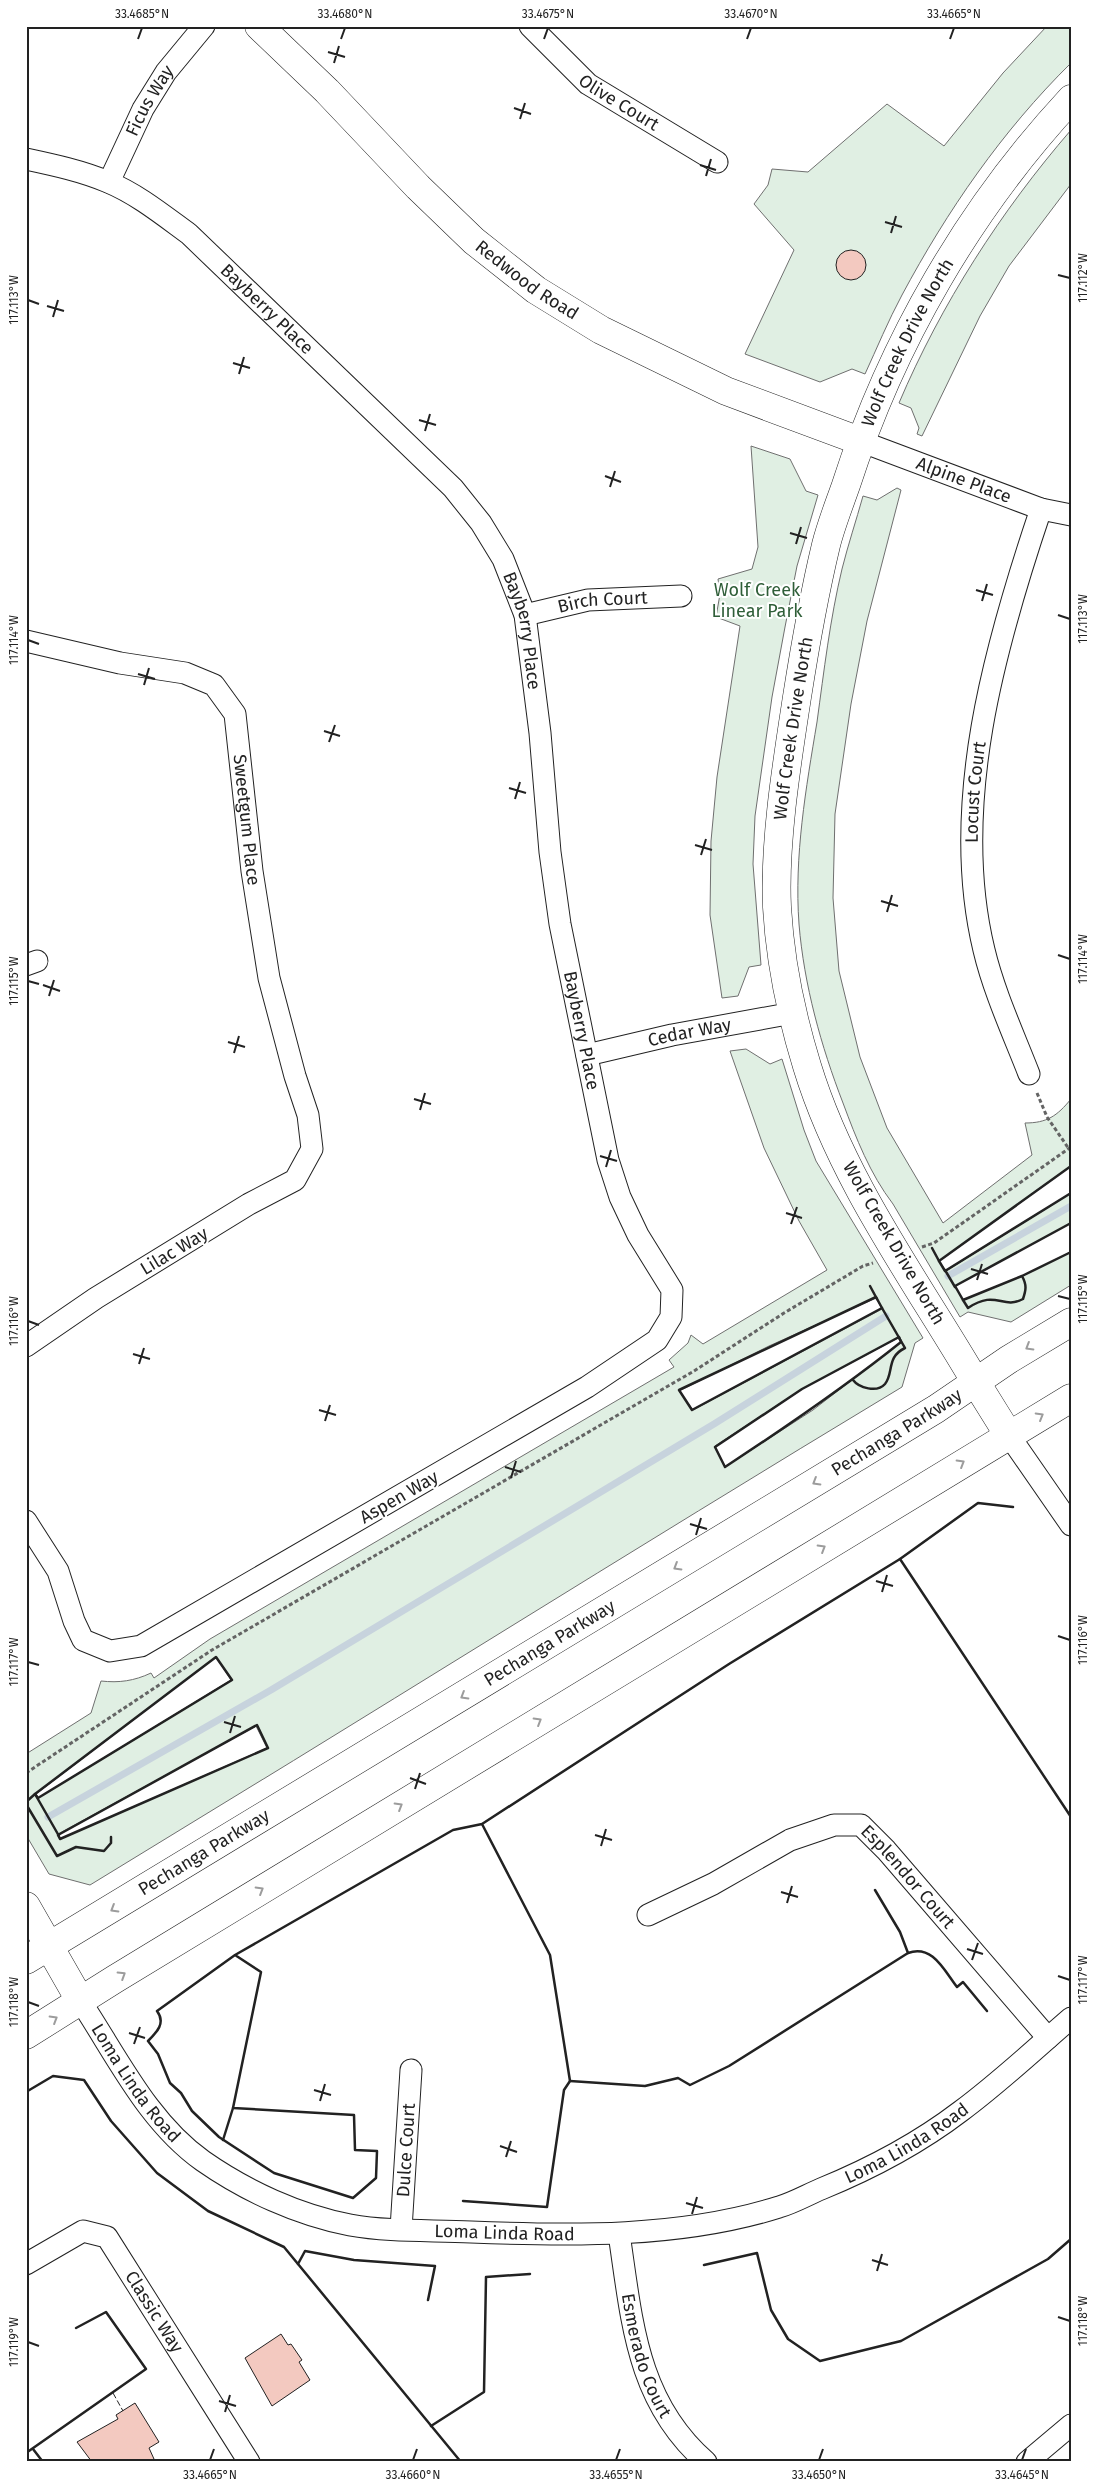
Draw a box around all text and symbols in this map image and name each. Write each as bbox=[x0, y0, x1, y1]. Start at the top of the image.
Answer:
text: 33.4685°N bbox=[115, 7, 169, 21]
text: 33.4680°N bbox=[317, 7, 373, 21]
text: 33.4675°N bbox=[522, 7, 574, 21]
text: 33.4670°N bbox=[724, 7, 778, 21]
text: 33.4665°N bbox=[927, 7, 981, 21]
street label: Ficus Way bbox=[121, 60, 178, 140]
street label: Olive Court bbox=[574, 70, 664, 136]
street label: Redwood Road bbox=[471, 235, 583, 324]
text: 117.112°W bbox=[1076, 253, 1090, 303]
street label: Wolf Creek Drive North bbox=[857, 254, 959, 430]
street label: Bayberry Place bbox=[216, 259, 318, 359]
text: 117.113°W bbox=[7, 275, 21, 325]
street label: Alpine Place bbox=[913, 452, 1015, 508]
street label: Bayberry Place bbox=[498, 568, 545, 691]
park label: Wolf Creek Linear Park bbox=[711, 579, 803, 622]
street label: Birch Court bbox=[555, 586, 648, 618]
text: 117.113°W bbox=[1076, 594, 1090, 644]
text: 117.114°W bbox=[7, 615, 21, 665]
street label: Wolf Creek Drive North bbox=[769, 635, 818, 821]
street label: Locust Court bbox=[961, 739, 991, 843]
street label: Sweetgum Place bbox=[228, 753, 265, 887]
text: 117.114°W bbox=[1076, 934, 1090, 984]
text: 117.115°W bbox=[7, 956, 21, 1006]
street label: Bayberry Place bbox=[559, 969, 604, 1092]
street label: Cedar Way bbox=[646, 1013, 733, 1051]
street label: Wolf Creek Drive North bbox=[838, 1157, 950, 1329]
street label: Lilac Way bbox=[136, 1222, 212, 1280]
text: 117.115°W bbox=[1076, 1274, 1090, 1324]
text: 117.116°W bbox=[7, 1296, 21, 1346]
one-way arrow bbox=[1025, 1341, 1034, 1351]
street label: Pechanga Parkway bbox=[827, 1384, 966, 1481]
one-way arrow bbox=[1034, 1413, 1043, 1423]
one-way arrow bbox=[955, 1460, 964, 1470]
street label: Aspen Way bbox=[356, 1466, 442, 1528]
one-way arrow bbox=[813, 1476, 822, 1486]
one-way arrow bbox=[817, 1544, 826, 1554]
one-way arrow bbox=[674, 1560, 683, 1570]
street label: Pechanga Parkway bbox=[480, 1595, 619, 1691]
text: 117.116°W bbox=[1076, 1615, 1090, 1665]
text: 117.117°W bbox=[7, 1637, 21, 1687]
one-way arrow bbox=[460, 1690, 469, 1700]
one-way arrow bbox=[532, 1718, 541, 1728]
one-way arrow bbox=[394, 1802, 403, 1812]
street label: Pechanga Parkway bbox=[134, 1804, 274, 1900]
street label: Esplendor Court bbox=[856, 1820, 960, 1933]
one-way arrow bbox=[255, 1887, 264, 1897]
one-way arrow bbox=[111, 1902, 120, 1912]
text: 117.117°W bbox=[1076, 1955, 1090, 2005]
one-way arrow bbox=[116, 1972, 125, 1981]
text: 117.118°W bbox=[7, 1977, 21, 2027]
one-way arrow bbox=[48, 2015, 57, 2025]
street label: Loma Linda Road bbox=[87, 2020, 185, 2147]
street label: Loma Linda Road bbox=[841, 2098, 973, 2188]
street label: Dulce Court bbox=[392, 2102, 420, 2198]
street label: Loma Linda Road bbox=[434, 2220, 575, 2245]
street label: Classic Way bbox=[120, 2267, 188, 2357]
street label: Esmerado Court bbox=[617, 2292, 676, 2422]
text: 117.118°W bbox=[1076, 2296, 1090, 2346]
text: 117.119°W bbox=[7, 2317, 21, 2367]
text: 33.4665°N bbox=[183, 2468, 237, 2482]
text: 33.4660°N bbox=[386, 2468, 440, 2482]
text: 33.4655°N bbox=[589, 2468, 643, 2482]
text: 33.4650°N bbox=[792, 2468, 846, 2482]
text: 33.4645°N bbox=[995, 2468, 1049, 2482]

